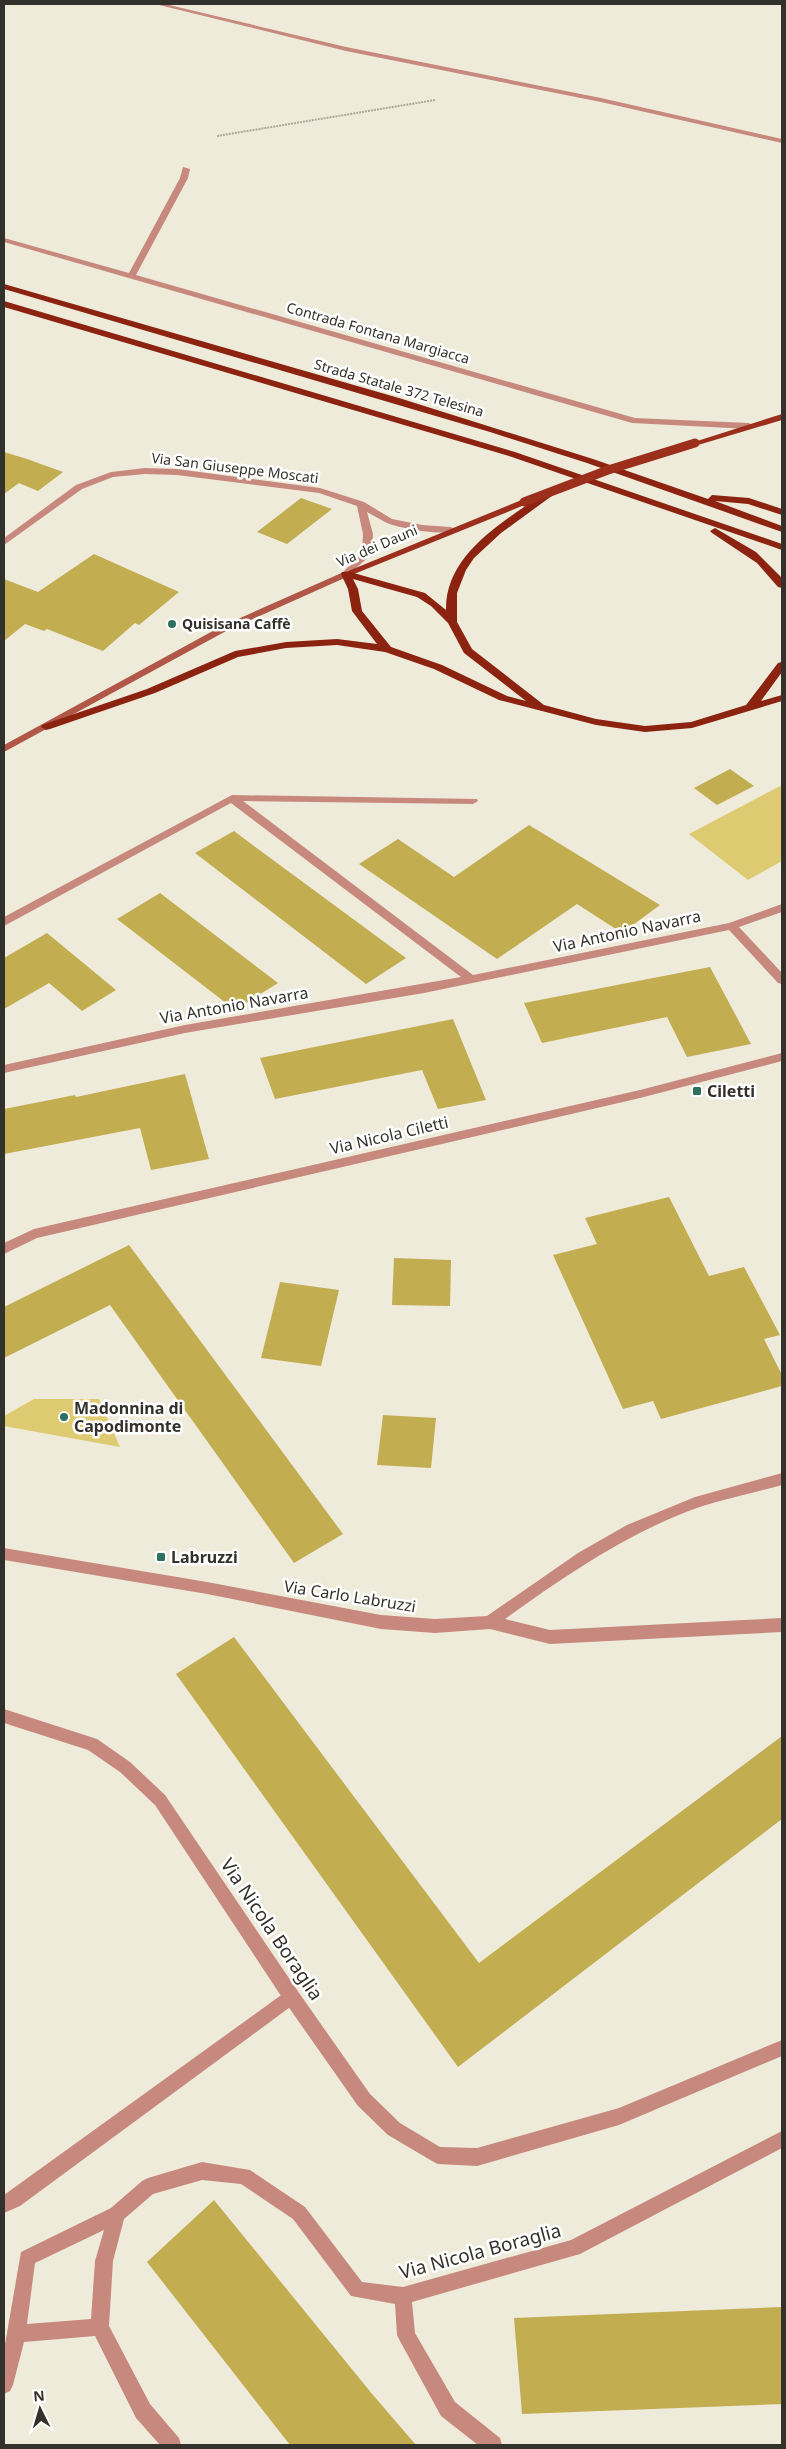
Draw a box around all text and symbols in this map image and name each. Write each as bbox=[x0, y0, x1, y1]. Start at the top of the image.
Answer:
street label: Contrada Fontana Margiacca bbox=[284, 297, 472, 368]
street label: Strada Statale 372 Telesina bbox=[312, 354, 486, 421]
street label: Via San Giuseppe Moscati bbox=[150, 448, 320, 487]
street label: Via dei Dauni bbox=[333, 520, 420, 571]
place label: Quisisana Caffè bbox=[182, 614, 291, 633]
marker: Quisisana Caffè bbox=[166, 618, 178, 630]
street label: Via Antonio Navarra bbox=[551, 905, 703, 957]
street label: Via Antonio Navarra bbox=[158, 981, 310, 1029]
place label: Ciletti bbox=[707, 1080, 755, 1102]
marker: Ciletti bbox=[691, 1085, 703, 1097]
street label: Via Nicola Ciletti bbox=[328, 1111, 450, 1159]
place label: Madonnina di Capodimonte bbox=[74, 1397, 183, 1437]
marker: Madonnina di Capodimonte bbox=[58, 1411, 70, 1423]
place label: Labruzzi bbox=[171, 1546, 238, 1568]
marker: Labruzzi bbox=[155, 1551, 167, 1563]
street label: Via Carlo Labruzzi bbox=[282, 1575, 418, 1617]
street label: Via Nicola Boraglia bbox=[215, 1853, 329, 2005]
street label: Via Nicola Boraglia bbox=[396, 2217, 564, 2285]
north arrow bbox=[15, 2384, 65, 2434]
text: N bbox=[32, 2386, 45, 2406]

